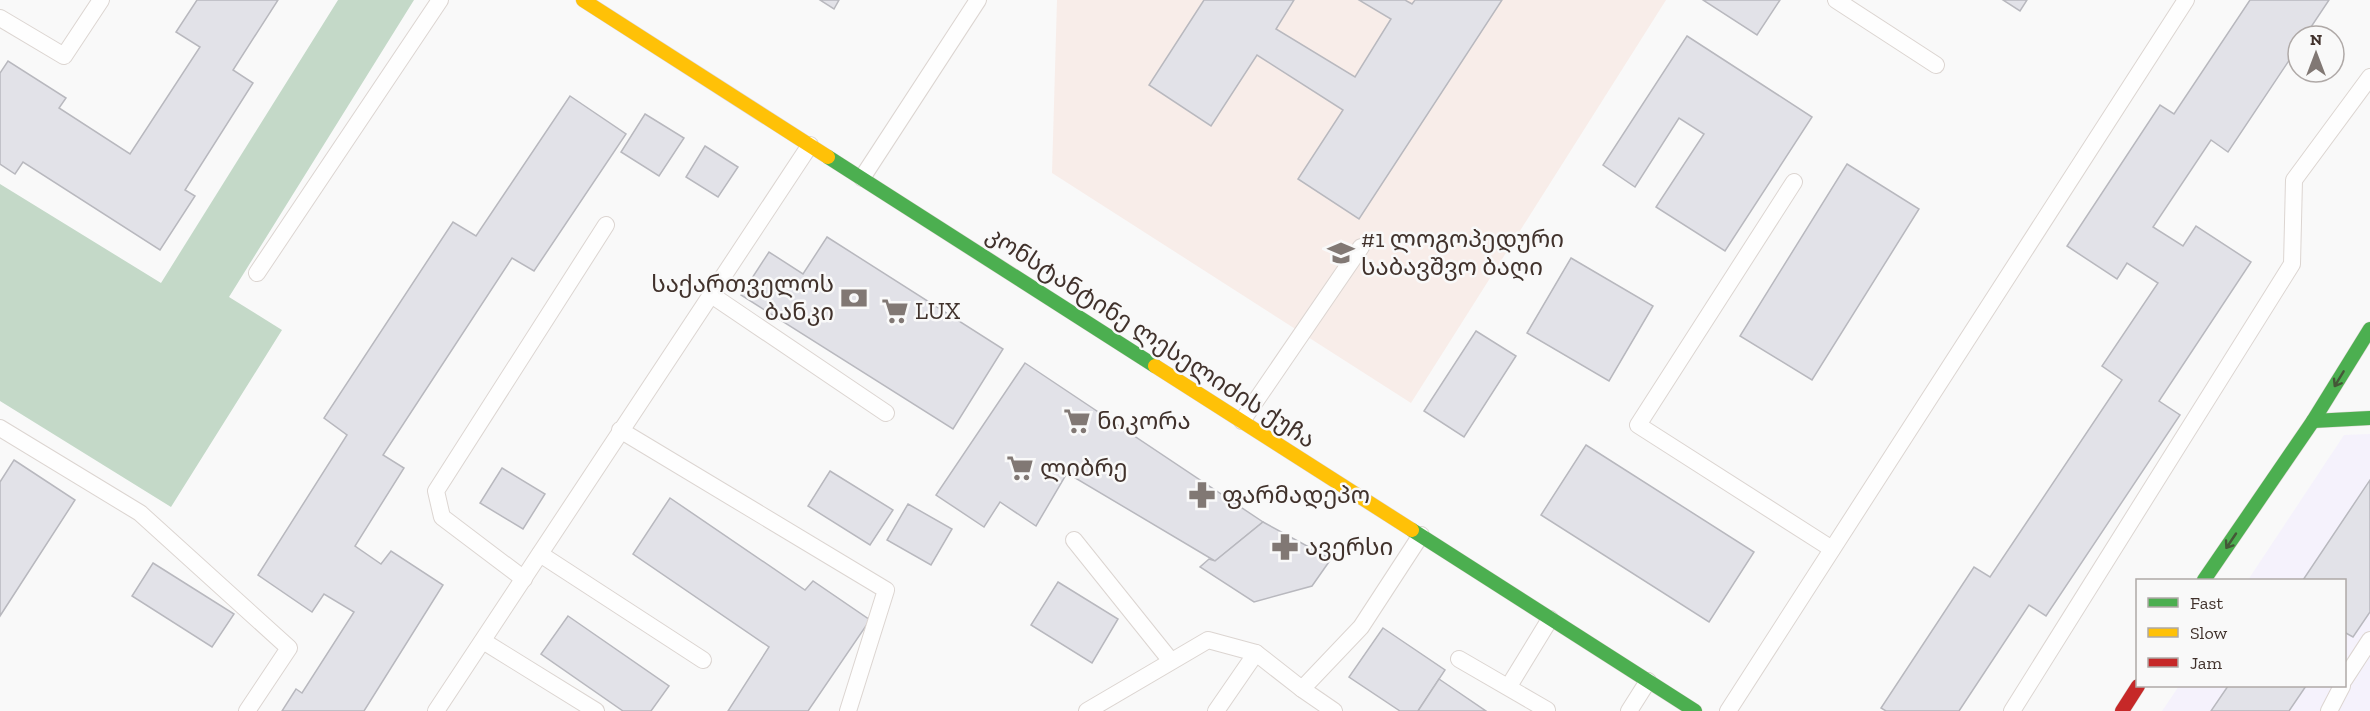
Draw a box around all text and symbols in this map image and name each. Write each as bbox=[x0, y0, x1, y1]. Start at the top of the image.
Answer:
north arrow bbox=[2286, 24, 2346, 84]
text: N bbox=[2310, 30, 2322, 49]
street label: კონსტანტინე ლესელიძის ქუჩა bbox=[981, 219, 1321, 454]
place label: #1 ლოგოპედური საბავშვო ბაღი bbox=[1361, 224, 1564, 282]
school or university icon: #1 ლოგოპედური საბავშვო ბაღი bbox=[1326, 238, 1356, 268]
place label: საქართველოს ბანკი bbox=[651, 269, 834, 326]
bank icon: საქართველოს ბანკი bbox=[839, 283, 869, 313]
supermarket icon: LUX bbox=[880, 296, 910, 326]
place label: LUX bbox=[915, 296, 960, 325]
one-way arrow bbox=[2333, 370, 2345, 387]
supermarket icon: ნიკორა bbox=[1062, 406, 1092, 436]
place label: ნიკორა bbox=[1097, 406, 1191, 435]
supermarket icon: ლიბრე bbox=[1005, 453, 1035, 483]
place label: ლიბრე bbox=[1040, 453, 1128, 482]
pharmacy icon: ფარმადეპო bbox=[1187, 480, 1217, 510]
place label: ფარმადეპო bbox=[1222, 480, 1370, 509]
pharmacy icon: ავერსი bbox=[1270, 532, 1300, 562]
place label: ავერსი bbox=[1305, 532, 1393, 561]
one-way arrow bbox=[2225, 532, 2237, 549]
legend bbox=[2136, 579, 2346, 687]
text: Fast bbox=[2190, 592, 2223, 614]
text: Slow bbox=[2190, 622, 2227, 644]
text: Jam bbox=[2190, 652, 2222, 674]

